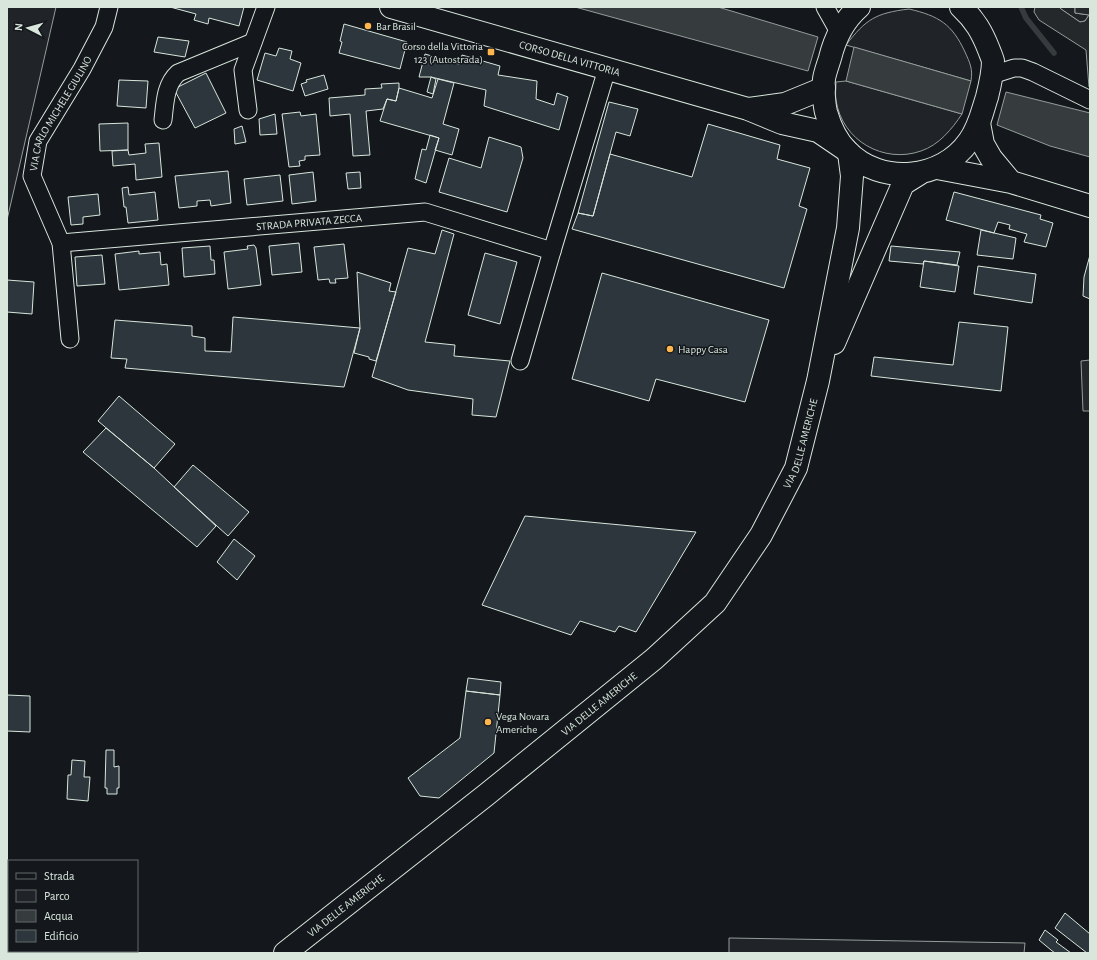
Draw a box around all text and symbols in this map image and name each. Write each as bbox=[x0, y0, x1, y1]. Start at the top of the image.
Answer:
north arrow bbox=[8, 8, 48, 48]
marker: Bar Brasil bbox=[363, 21, 373, 31]
place label: Bar Brasil bbox=[376, 21, 416, 32]
text: N bbox=[13, 23, 24, 31]
street label: CORSO DELLA VITTORIA bbox=[518, 39, 622, 78]
place label: Corso della Vittoria 123 (Autostrada) bbox=[402, 41, 483, 65]
marker: Corso della Vittoria 123 (Autostrada) bbox=[486, 47, 496, 57]
street label: VIA CARLO MICHELE GIULINO bbox=[28, 54, 94, 172]
street label: STRADA PRIVATA ZECCA bbox=[256, 212, 363, 232]
marker: Happy Casa bbox=[665, 344, 675, 354]
place label: Happy Casa bbox=[678, 344, 728, 355]
street label: VIA DELLE AMERICHE bbox=[781, 397, 820, 491]
street label: VIA DELLE AMERICHE bbox=[559, 670, 640, 738]
place label: Vega Novara Americhe bbox=[496, 711, 549, 735]
marker: Vega Novara Americhe bbox=[483, 717, 493, 727]
legend bbox=[8, 860, 138, 952]
text: Strada bbox=[44, 870, 75, 882]
street label: VIA DELLE AMERICHE bbox=[306, 872, 387, 939]
text: Parco bbox=[44, 890, 70, 902]
text: Acqua bbox=[44, 910, 74, 922]
text: Edificio bbox=[44, 930, 79, 942]

